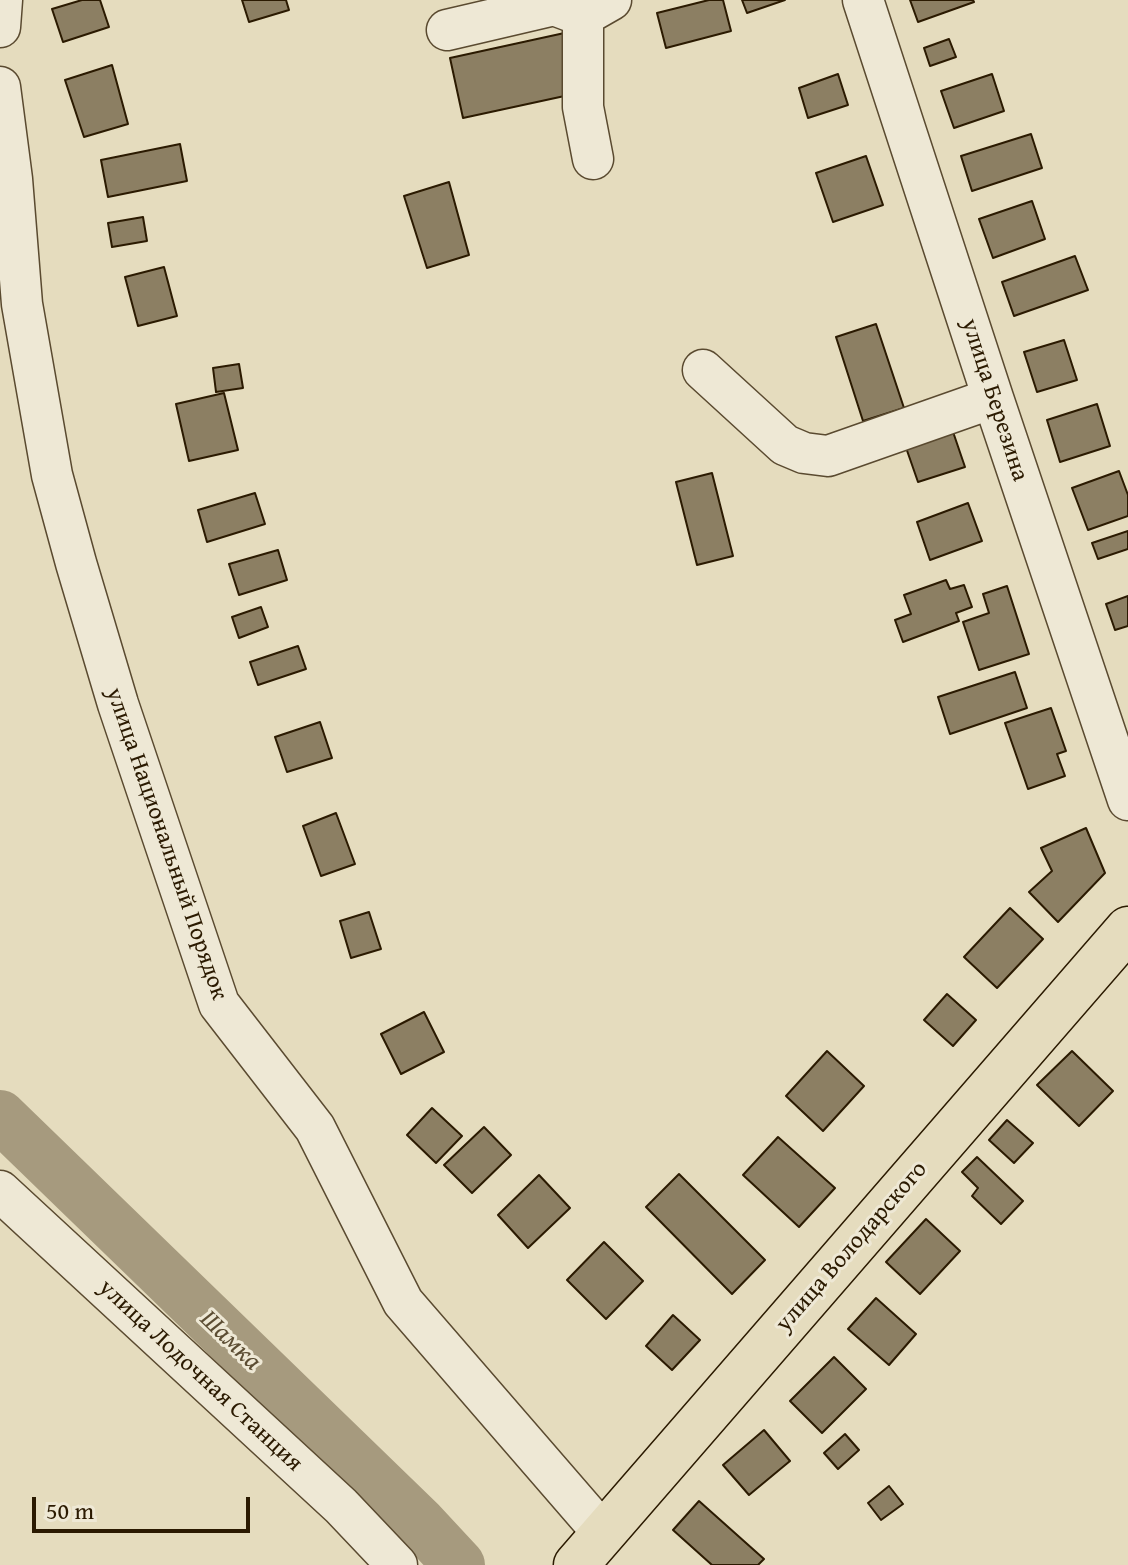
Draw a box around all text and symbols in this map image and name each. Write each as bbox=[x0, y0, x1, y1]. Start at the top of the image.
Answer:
street label: улица Березина bbox=[954, 315, 1034, 485]
street label: улица Национальный Порядок bbox=[99, 684, 233, 1004]
street label: улица Володарского bbox=[770, 1156, 934, 1338]
street label: улица Лодочная Станция bbox=[92, 1274, 308, 1478]
water label: Шамка bbox=[193, 1304, 267, 1378]
scale bar bbox=[36, 1481, 254, 1531]
text: 50 m bbox=[46, 1493, 94, 1528]

